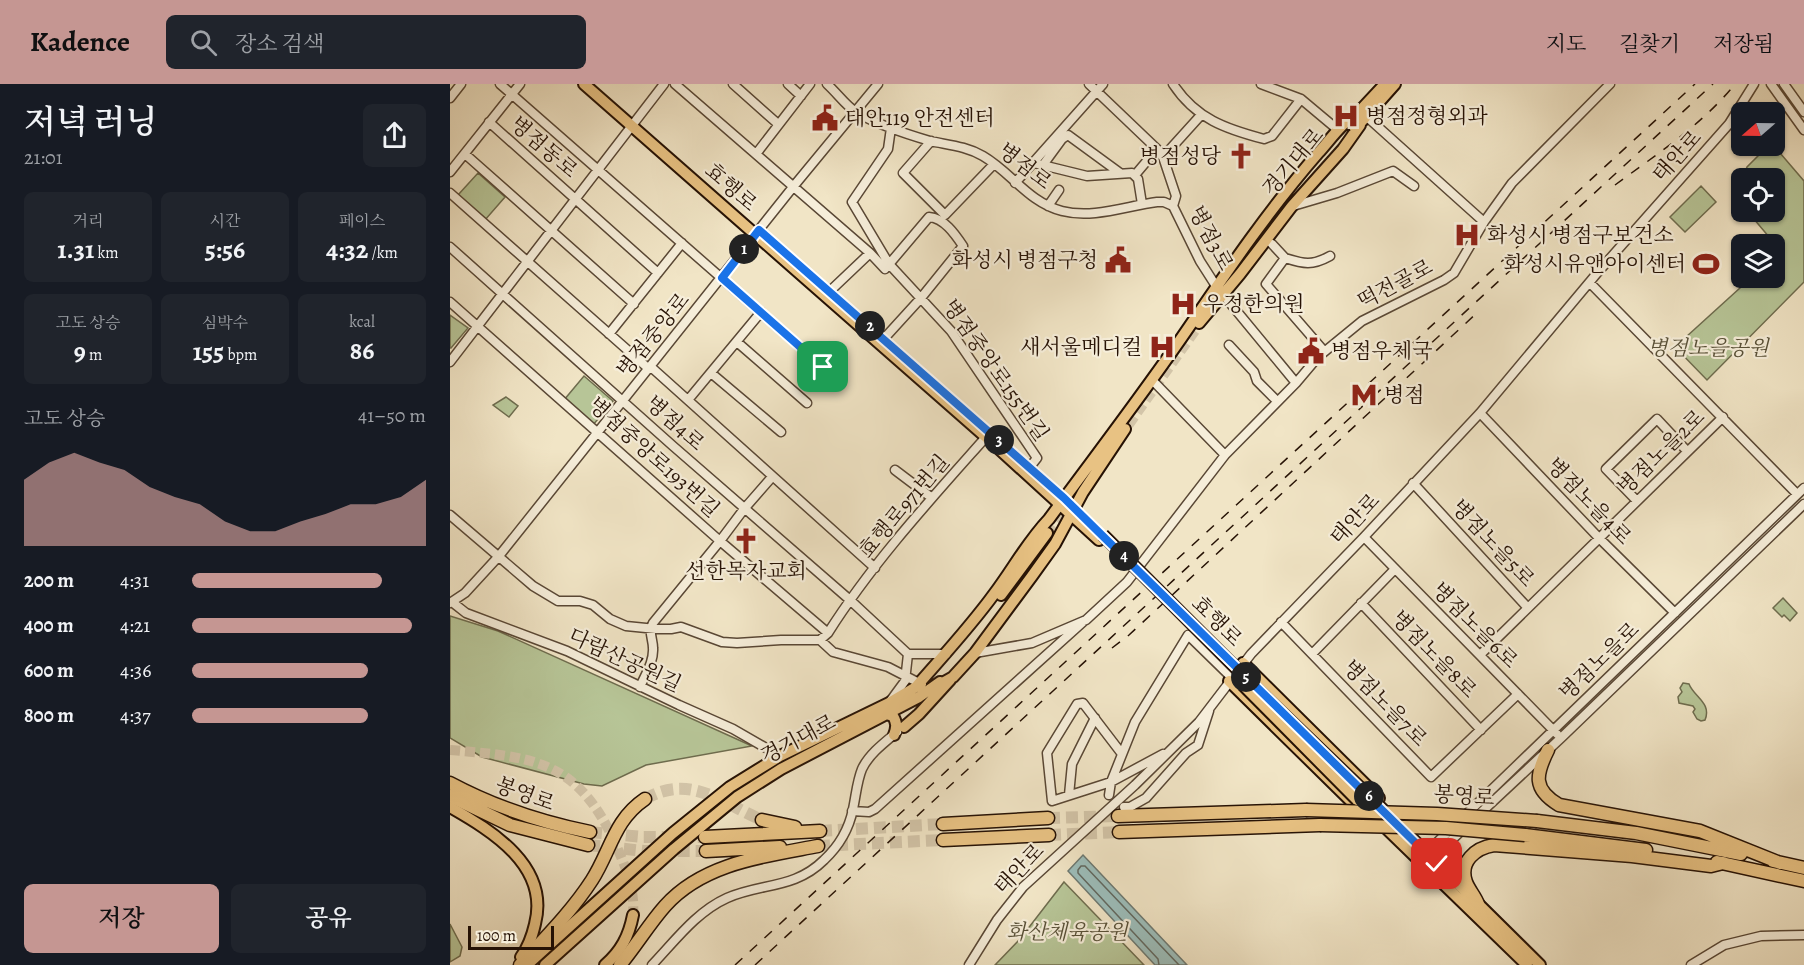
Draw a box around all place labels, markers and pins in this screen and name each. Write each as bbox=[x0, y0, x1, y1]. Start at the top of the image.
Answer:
hospital icon: 병점정형외과 bbox=[1331, 101, 1361, 131]
place label: 병점정형외과 bbox=[1366, 102, 1488, 130]
public building icon: 태안119 안전센터 bbox=[810, 103, 840, 133]
place label: 태안119 안전센터 bbox=[845, 104, 995, 132]
church icon: 병점성당 bbox=[1226, 141, 1256, 171]
place label: 병점성당 bbox=[1140, 142, 1222, 170]
hospital icon: 화성시 병점구보건소 bbox=[1452, 220, 1482, 250]
place label: 화성시 병점구보건소 bbox=[1487, 221, 1674, 249]
pin: 1 bbox=[729, 234, 759, 264]
public building icon: 화성시 병점구청 bbox=[1103, 245, 1133, 275]
place label: 화성시 병점구청 bbox=[952, 246, 1098, 274]
sports icon: 화성시유앤아이센터 bbox=[1691, 249, 1721, 279]
place label: 화성시유앤아이센터 bbox=[1503, 250, 1686, 278]
hospital icon: 우정한의원 bbox=[1168, 289, 1198, 319]
place label: 우정한의원 bbox=[1203, 290, 1304, 318]
pin: 2 bbox=[855, 311, 885, 341]
hospital icon: 새서울메디컬 bbox=[1147, 332, 1177, 362]
place label: 새서울메디컬 bbox=[1020, 333, 1142, 361]
public building icon: 병점우체국 bbox=[1296, 336, 1326, 366]
place label: 병점우체국 bbox=[1331, 337, 1432, 365]
pin bbox=[797, 341, 848, 392]
metro station icon: 병점 bbox=[1349, 380, 1379, 410]
place label: 병점 bbox=[1384, 381, 1425, 409]
pin: 3 bbox=[984, 425, 1014, 455]
church icon: 선한목자교회 bbox=[731, 526, 761, 556]
pin: 4 bbox=[1109, 541, 1139, 571]
place label: 선한목자교회 bbox=[685, 557, 807, 585]
pin: 5 bbox=[1231, 662, 1261, 692]
pin: 6 bbox=[1354, 781, 1384, 811]
pin bbox=[1411, 838, 1462, 889]

